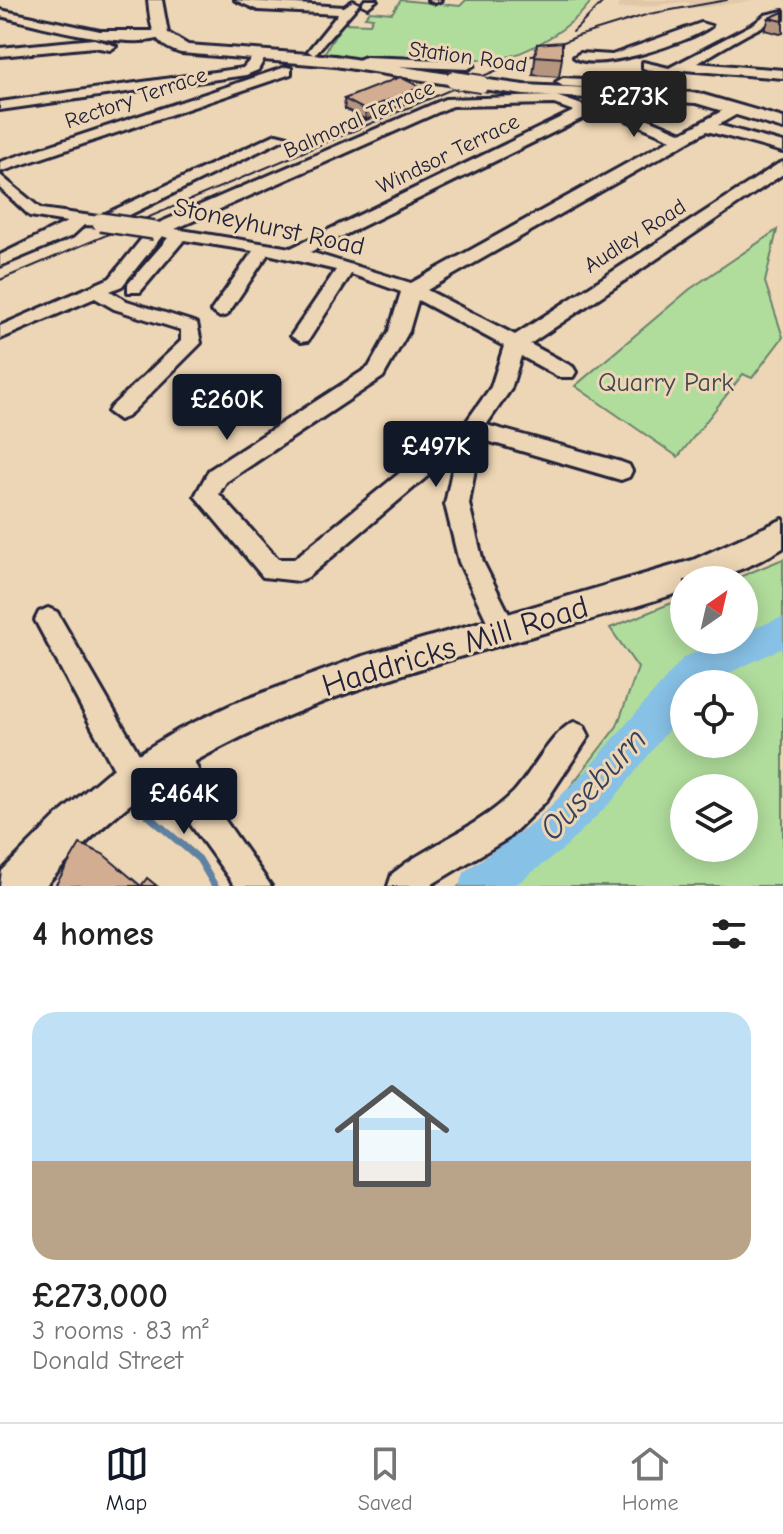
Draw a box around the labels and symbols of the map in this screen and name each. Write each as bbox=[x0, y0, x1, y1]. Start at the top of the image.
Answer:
street label: Station Road bbox=[407, 36, 529, 78]
street label: Rectory Terrace bbox=[62, 62, 210, 134]
pin: £273K bbox=[578, 71, 690, 139]
street label: Balmoral Terrace bbox=[280, 74, 438, 164]
street label: Windsor Terrace bbox=[372, 108, 524, 200]
street label: Stoneyhurst Road bbox=[171, 192, 367, 262]
street label: Audley Road bbox=[579, 193, 691, 279]
park label: Quarry Park bbox=[598, 368, 734, 398]
pin: £260K bbox=[171, 374, 283, 442]
pin: £497K bbox=[380, 421, 492, 489]
north arrow bbox=[670, 566, 758, 654]
street label: Haddricks Mill Road bbox=[317, 588, 593, 704]
water label: Ouseburn bbox=[531, 720, 655, 848]
pin: £464K bbox=[128, 768, 240, 836]

